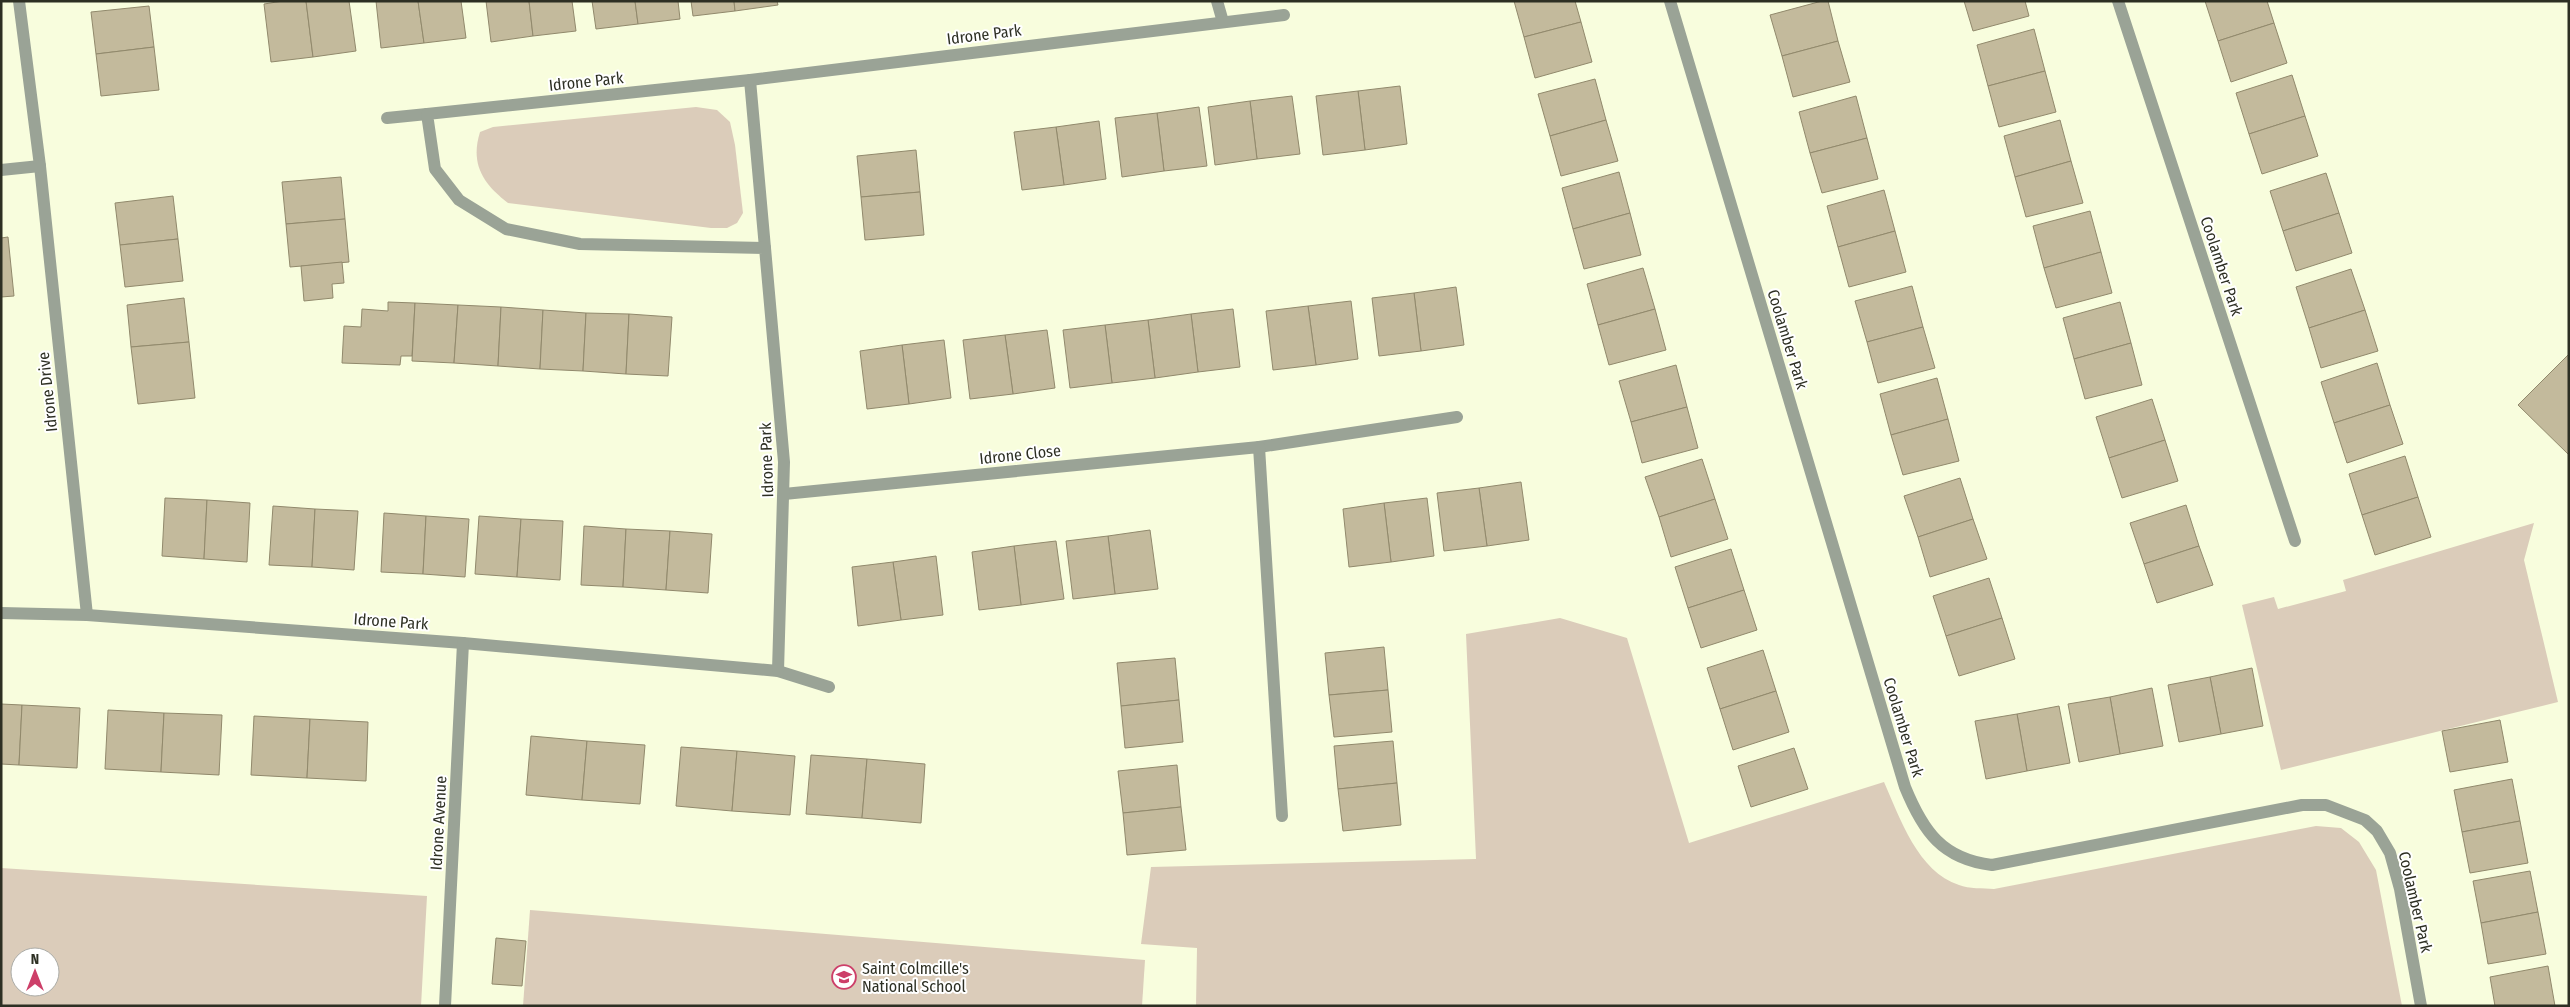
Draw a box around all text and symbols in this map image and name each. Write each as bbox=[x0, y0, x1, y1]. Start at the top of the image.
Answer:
street label: Idrone Park bbox=[946, 20, 1023, 48]
street label: Idrone Park bbox=[548, 68, 625, 95]
street label: Coolamber Park bbox=[2197, 214, 2247, 319]
street label: Coolamber Park bbox=[1763, 287, 1812, 392]
street label: Idrone Drive bbox=[34, 351, 61, 433]
street label: Idrone Park bbox=[756, 422, 777, 498]
street label: Idrone Close bbox=[978, 441, 1062, 468]
street label: Idrone Park bbox=[353, 609, 429, 634]
street label: Coolamber Park bbox=[1879, 675, 1928, 780]
street label: Idrone Avenue bbox=[427, 775, 450, 871]
street label: Coolamber Park bbox=[2395, 850, 2436, 955]
north arrow bbox=[10, 947, 60, 997]
text: N bbox=[31, 951, 39, 968]
place label: Saint Colmcille's National School bbox=[862, 959, 969, 996]
school or university icon: Saint Colmcille's National School bbox=[831, 964, 857, 990]

